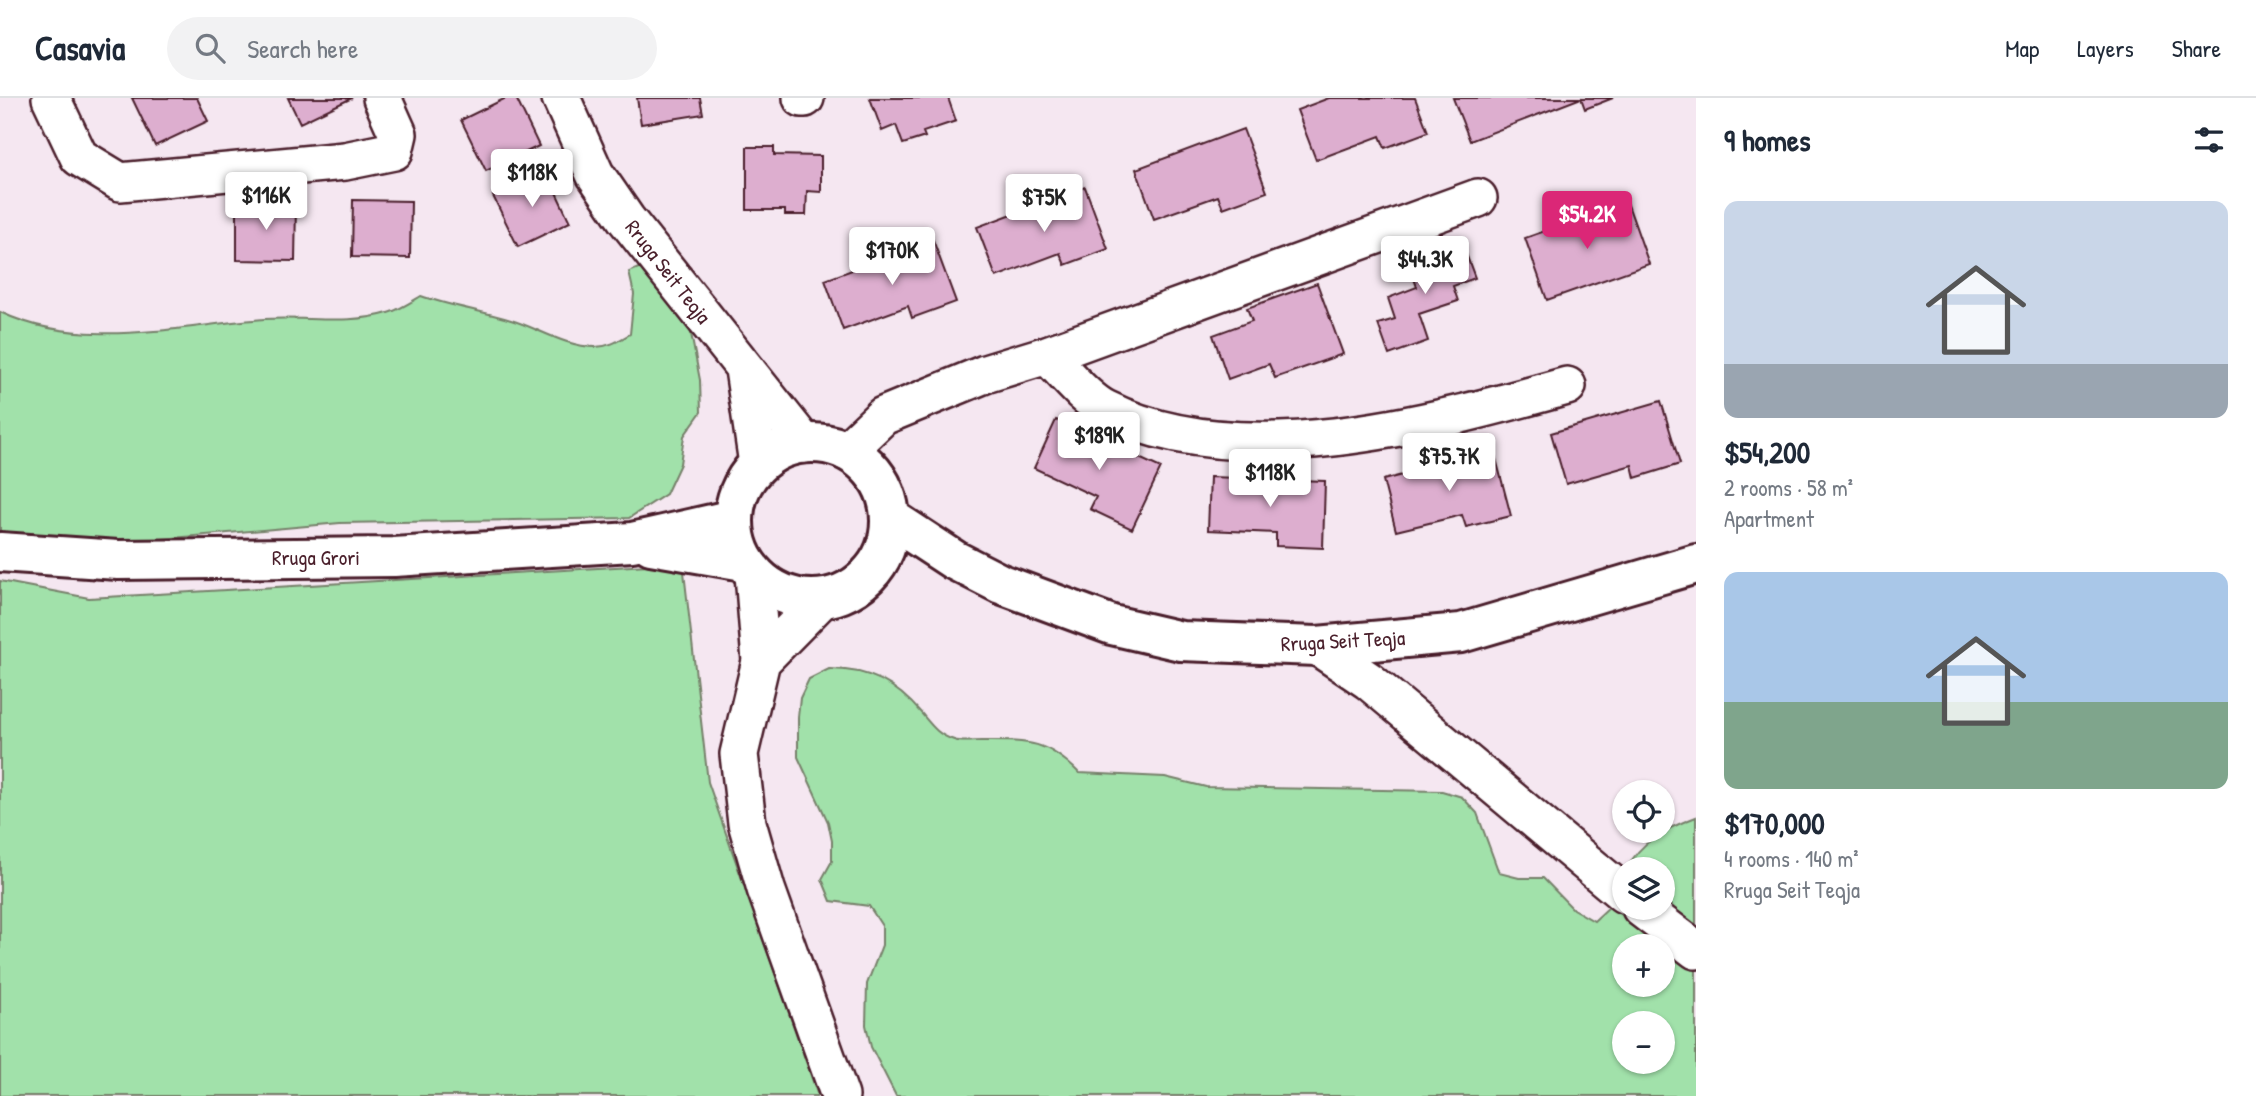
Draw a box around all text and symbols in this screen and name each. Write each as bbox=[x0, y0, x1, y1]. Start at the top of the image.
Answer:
search box bbox=[167, 17, 657, 80]
text: Casavia bbox=[35, 26, 125, 70]
icon: search bbox=[191, 29, 229, 67]
text: Search here bbox=[247, 31, 358, 66]
text: Map bbox=[2005, 32, 2039, 64]
text: Layers bbox=[2077, 32, 2134, 64]
text: Share bbox=[2172, 32, 2221, 64]
text: 9 homes bbox=[1724, 120, 1811, 160]
icon: filters bbox=[2190, 121, 2228, 159]
pin: $118K bbox=[483, 150, 581, 209]
text: $118K bbox=[507, 156, 557, 187]
pin: $116K bbox=[217, 172, 315, 232]
pin: $75K bbox=[1003, 174, 1085, 234]
text: $116K bbox=[241, 179, 291, 210]
text: $75K bbox=[1022, 181, 1066, 212]
pin: $54.2K bbox=[1530, 192, 1644, 251]
text: $54.2K bbox=[1558, 198, 1616, 229]
street label: Rruga Seit Teqja bbox=[619, 214, 718, 330]
pin: $170K bbox=[843, 228, 941, 287]
text: $170K bbox=[865, 234, 919, 265]
pin: $44.3K bbox=[1368, 236, 1482, 296]
text: $44.3K bbox=[1397, 243, 1453, 274]
icon: home bbox=[1913, 247, 2039, 373]
pin: $189K bbox=[1050, 412, 1148, 472]
text: $189K bbox=[1074, 419, 1124, 450]
text: $54,200 bbox=[1724, 432, 1810, 472]
pin: $75.7K bbox=[1392, 434, 1506, 493]
text: $75.7K bbox=[1418, 440, 1480, 471]
pin: $118K bbox=[1221, 450, 1319, 509]
text: $118K bbox=[1245, 456, 1295, 487]
text: 2 rooms · 58 m² bbox=[1724, 472, 1853, 503]
text: Apartment bbox=[1724, 503, 1814, 534]
street label: Rruga Grori bbox=[272, 543, 360, 572]
icon: home bbox=[1913, 618, 2039, 744]
street label: Rruga Seit Teqja bbox=[1280, 623, 1406, 658]
map controls bbox=[1612, 780, 1675, 1074]
button: locate bbox=[1612, 780, 1675, 843]
text: $170,000 bbox=[1724, 803, 1825, 843]
text: 4 rooms · 140 m² bbox=[1724, 843, 1858, 874]
button: layers bbox=[1612, 857, 1675, 920]
text: Rruga Seit Teqja bbox=[1724, 874, 1860, 905]
button: + bbox=[1612, 934, 1675, 997]
button: − bbox=[1612, 1011, 1675, 1074]

